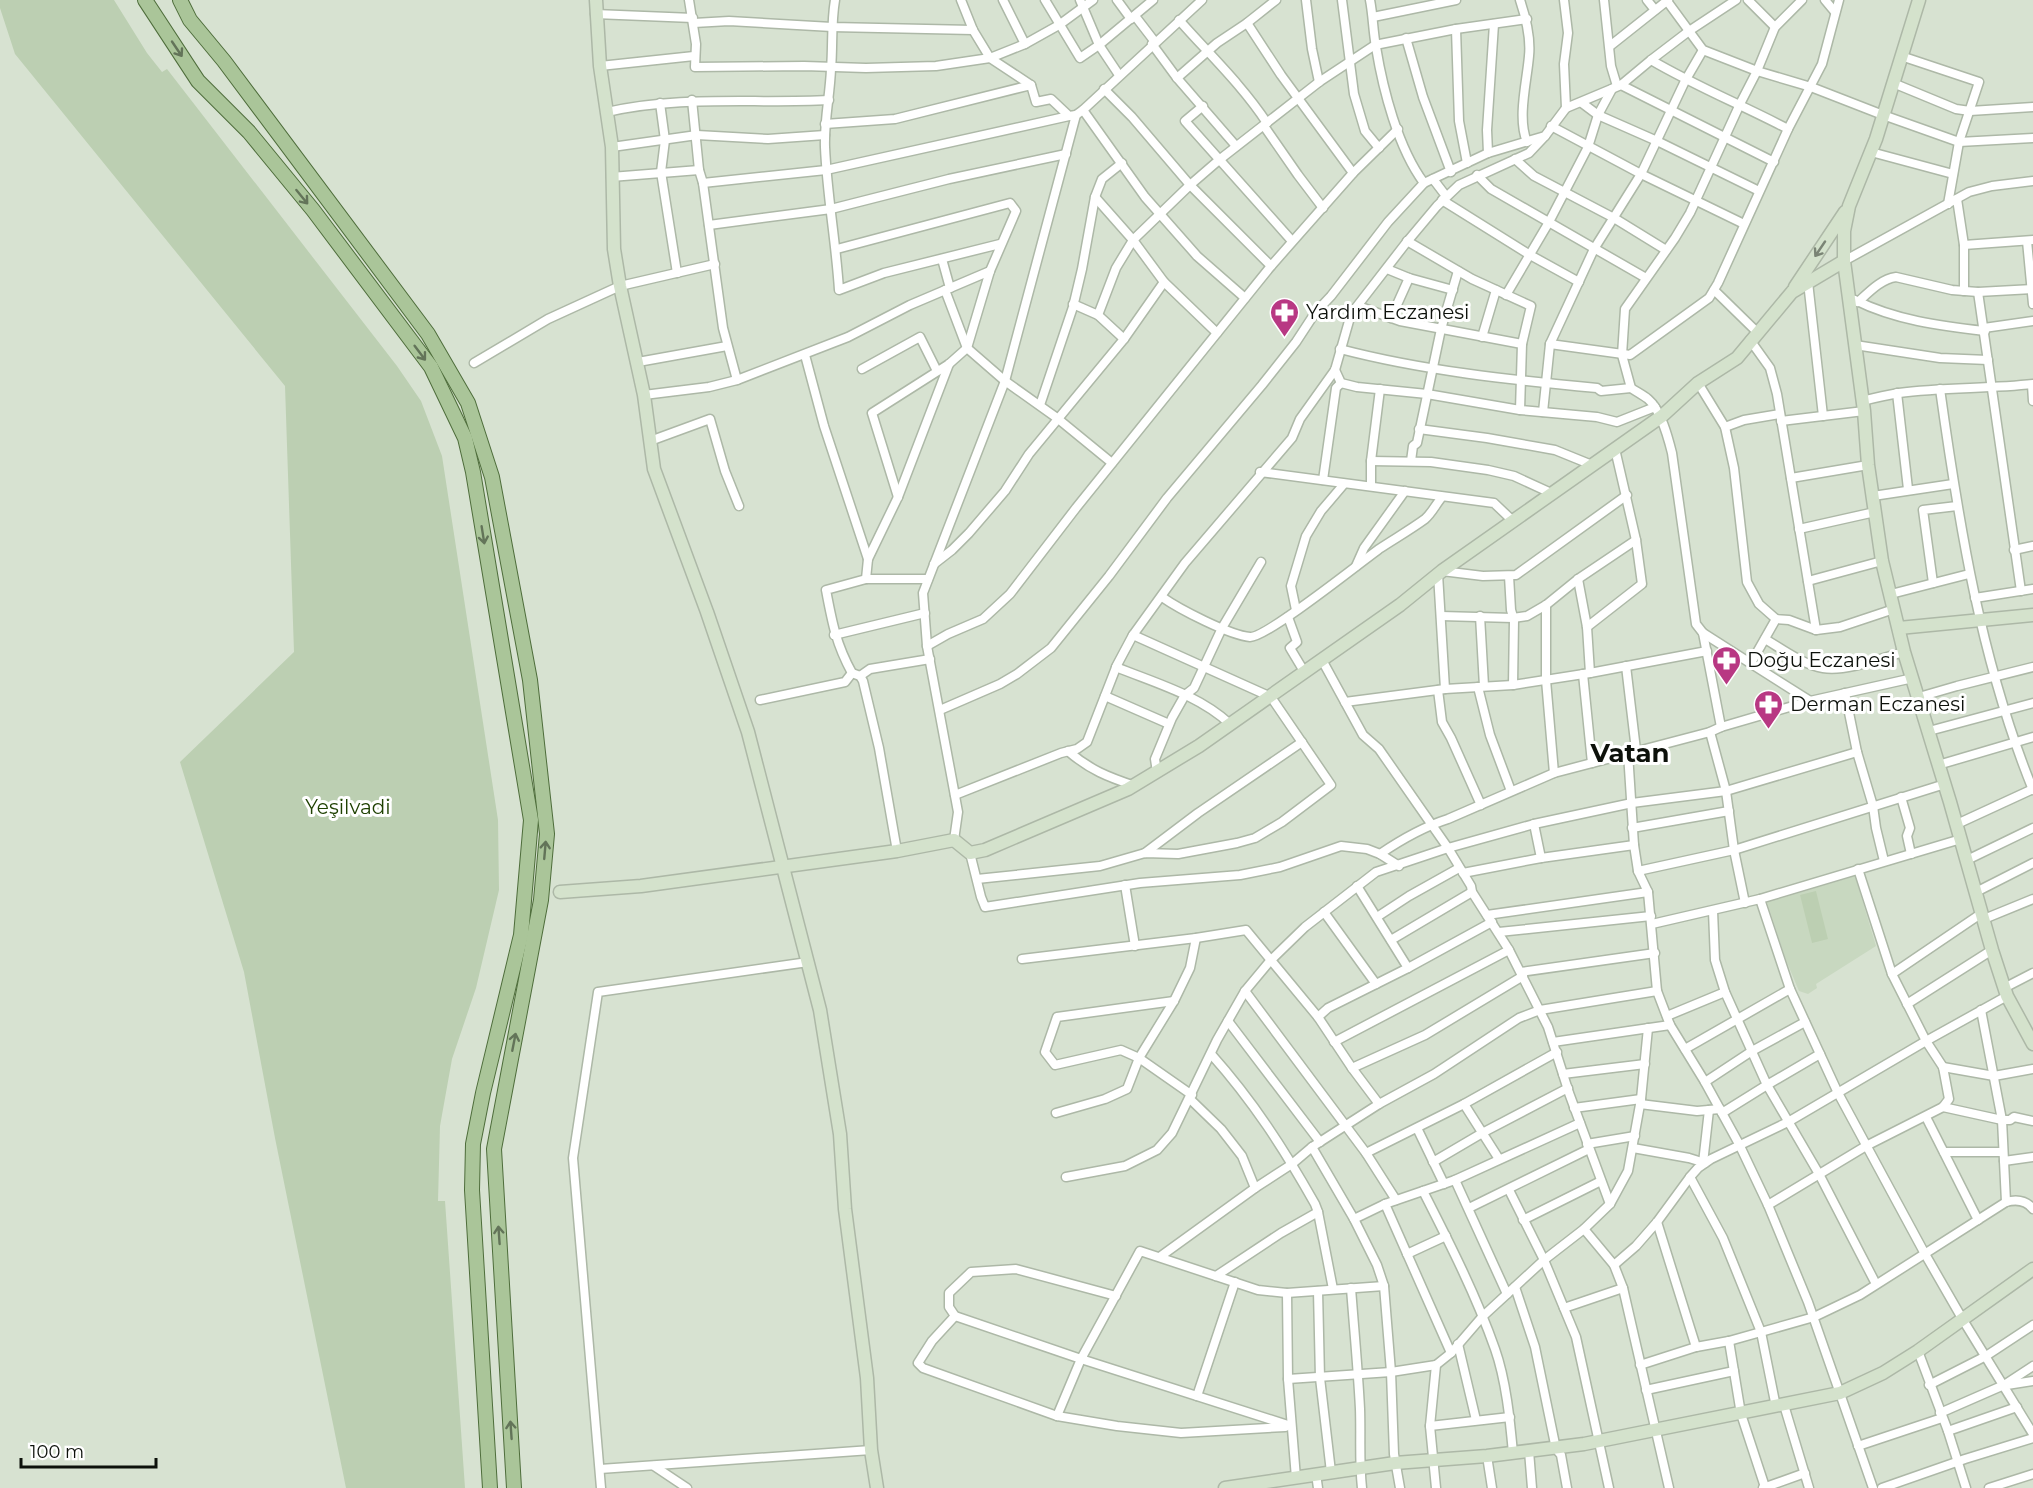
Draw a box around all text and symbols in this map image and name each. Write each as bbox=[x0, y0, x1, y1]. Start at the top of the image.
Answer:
one-way arrow bbox=[171, 40, 183, 57]
one-way arrow bbox=[296, 189, 309, 205]
one-way arrow bbox=[1814, 240, 1827, 257]
pharmacy icon: Yardım Eczanesi bbox=[1269, 296, 1301, 338]
place label: Yardım Eczanesi bbox=[1306, 300, 1469, 324]
one-way arrow bbox=[413, 345, 426, 361]
one-way arrow bbox=[478, 524, 489, 544]
pharmacy icon: Doğu Eczanesi bbox=[1710, 644, 1742, 686]
place label: Doğu Eczanesi bbox=[1747, 648, 1896, 672]
pharmacy icon: Derman Eczanesi bbox=[1753, 688, 1785, 730]
place label: Derman Eczanesi bbox=[1790, 692, 1965, 716]
district label: Vatan bbox=[1590, 737, 1669, 769]
park label: Yeşilvadi bbox=[305, 795, 391, 819]
one-way arrow bbox=[540, 840, 551, 860]
one-way arrow bbox=[509, 1033, 520, 1052]
one-way arrow bbox=[493, 1225, 504, 1245]
one-way arrow bbox=[505, 1420, 516, 1440]
scale bar bbox=[21, 1431, 156, 1469]
text: 100 m bbox=[30, 1441, 84, 1463]

